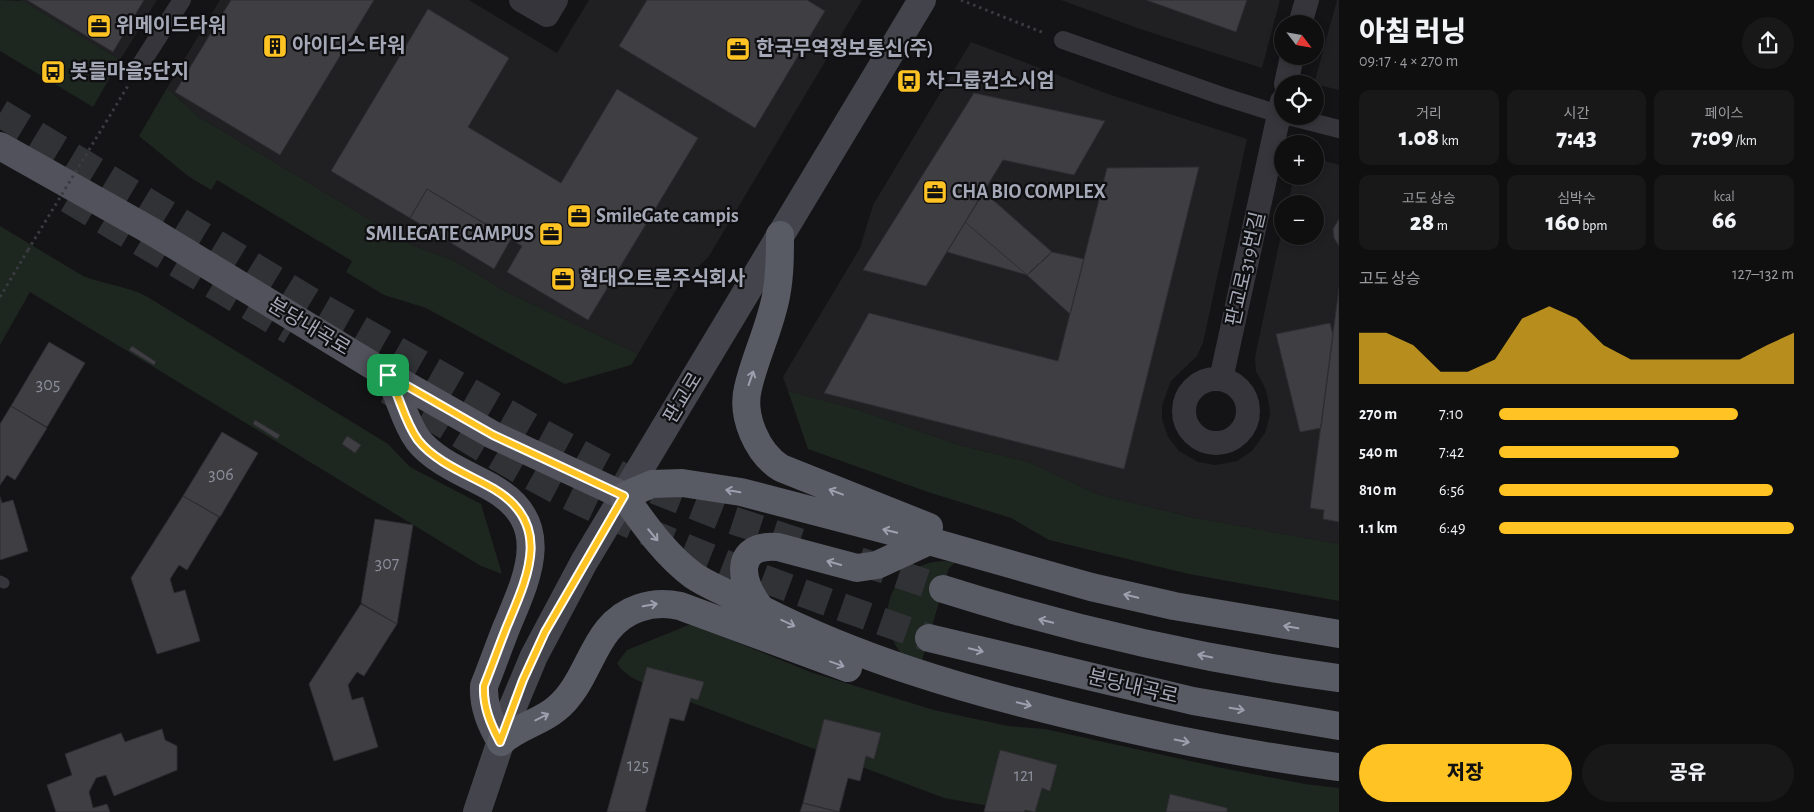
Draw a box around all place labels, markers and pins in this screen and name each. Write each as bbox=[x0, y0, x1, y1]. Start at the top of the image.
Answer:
office icon: 위메이드타워 bbox=[86, 13, 112, 39]
place label: 위메이드타워 bbox=[116, 15, 226, 36]
building icon: 아이디스 타워 bbox=[262, 33, 288, 59]
place label: 아이디스 타워 bbox=[292, 35, 405, 56]
office icon: 한국무역정보통신(주) bbox=[725, 36, 751, 62]
place label: 한국무역정보통신(주) bbox=[756, 38, 934, 59]
bus stop icon: 봇들마을5단지 bbox=[40, 59, 66, 85]
place label: 봇들마을5단지 bbox=[70, 61, 189, 82]
bus stop icon: 차그룹컨소시엄 bbox=[896, 68, 922, 94]
place label: 차그룹컨소시엄 bbox=[926, 70, 1055, 91]
office icon: CHA BIO COMPLEX bbox=[922, 179, 948, 205]
place label: CHA BIO COMPLEX bbox=[952, 182, 1106, 202]
office icon: SmileGate campis bbox=[566, 203, 592, 229]
place label: SmileGate campis bbox=[596, 206, 739, 226]
office icon: SMILEGATE CAMPUS bbox=[538, 221, 564, 247]
place label: SMILEGATE CAMPUS bbox=[366, 224, 534, 244]
office icon: 현대오트론주식회사 bbox=[550, 266, 576, 292]
place label: 현대오트론주식회사 bbox=[580, 268, 746, 289]
pin bbox=[367, 354, 409, 396]

